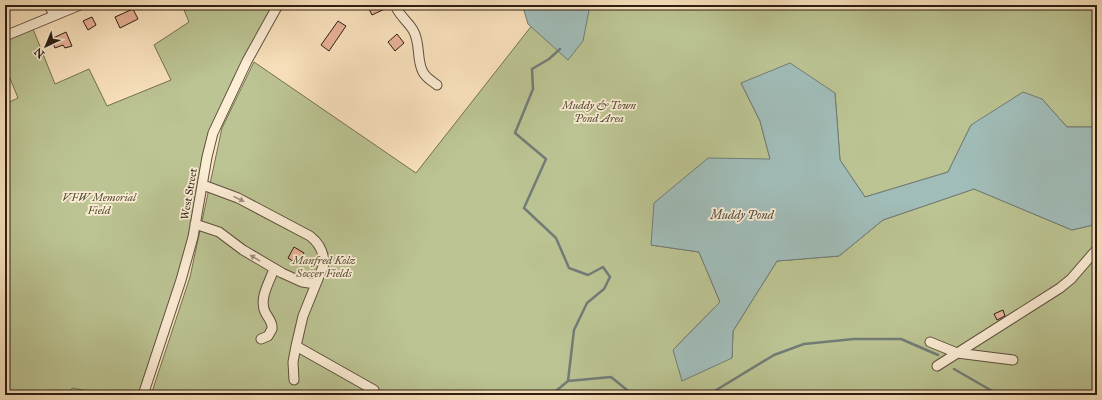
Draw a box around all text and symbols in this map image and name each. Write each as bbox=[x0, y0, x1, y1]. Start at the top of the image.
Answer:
north arrow bbox=[26, 26, 66, 66]
text: N bbox=[31, 44, 47, 61]
park label: Muddy & Town Pond Area bbox=[561, 99, 636, 125]
street label: West Street bbox=[178, 167, 200, 221]
park label: VFW Memorial Field bbox=[62, 191, 137, 217]
one-way arrow bbox=[233, 196, 245, 202]
water label: Muddy Pond bbox=[709, 208, 775, 222]
one-way arrow bbox=[249, 254, 261, 261]
park label: Manfred Kolz Soccer Fields bbox=[291, 254, 356, 280]

